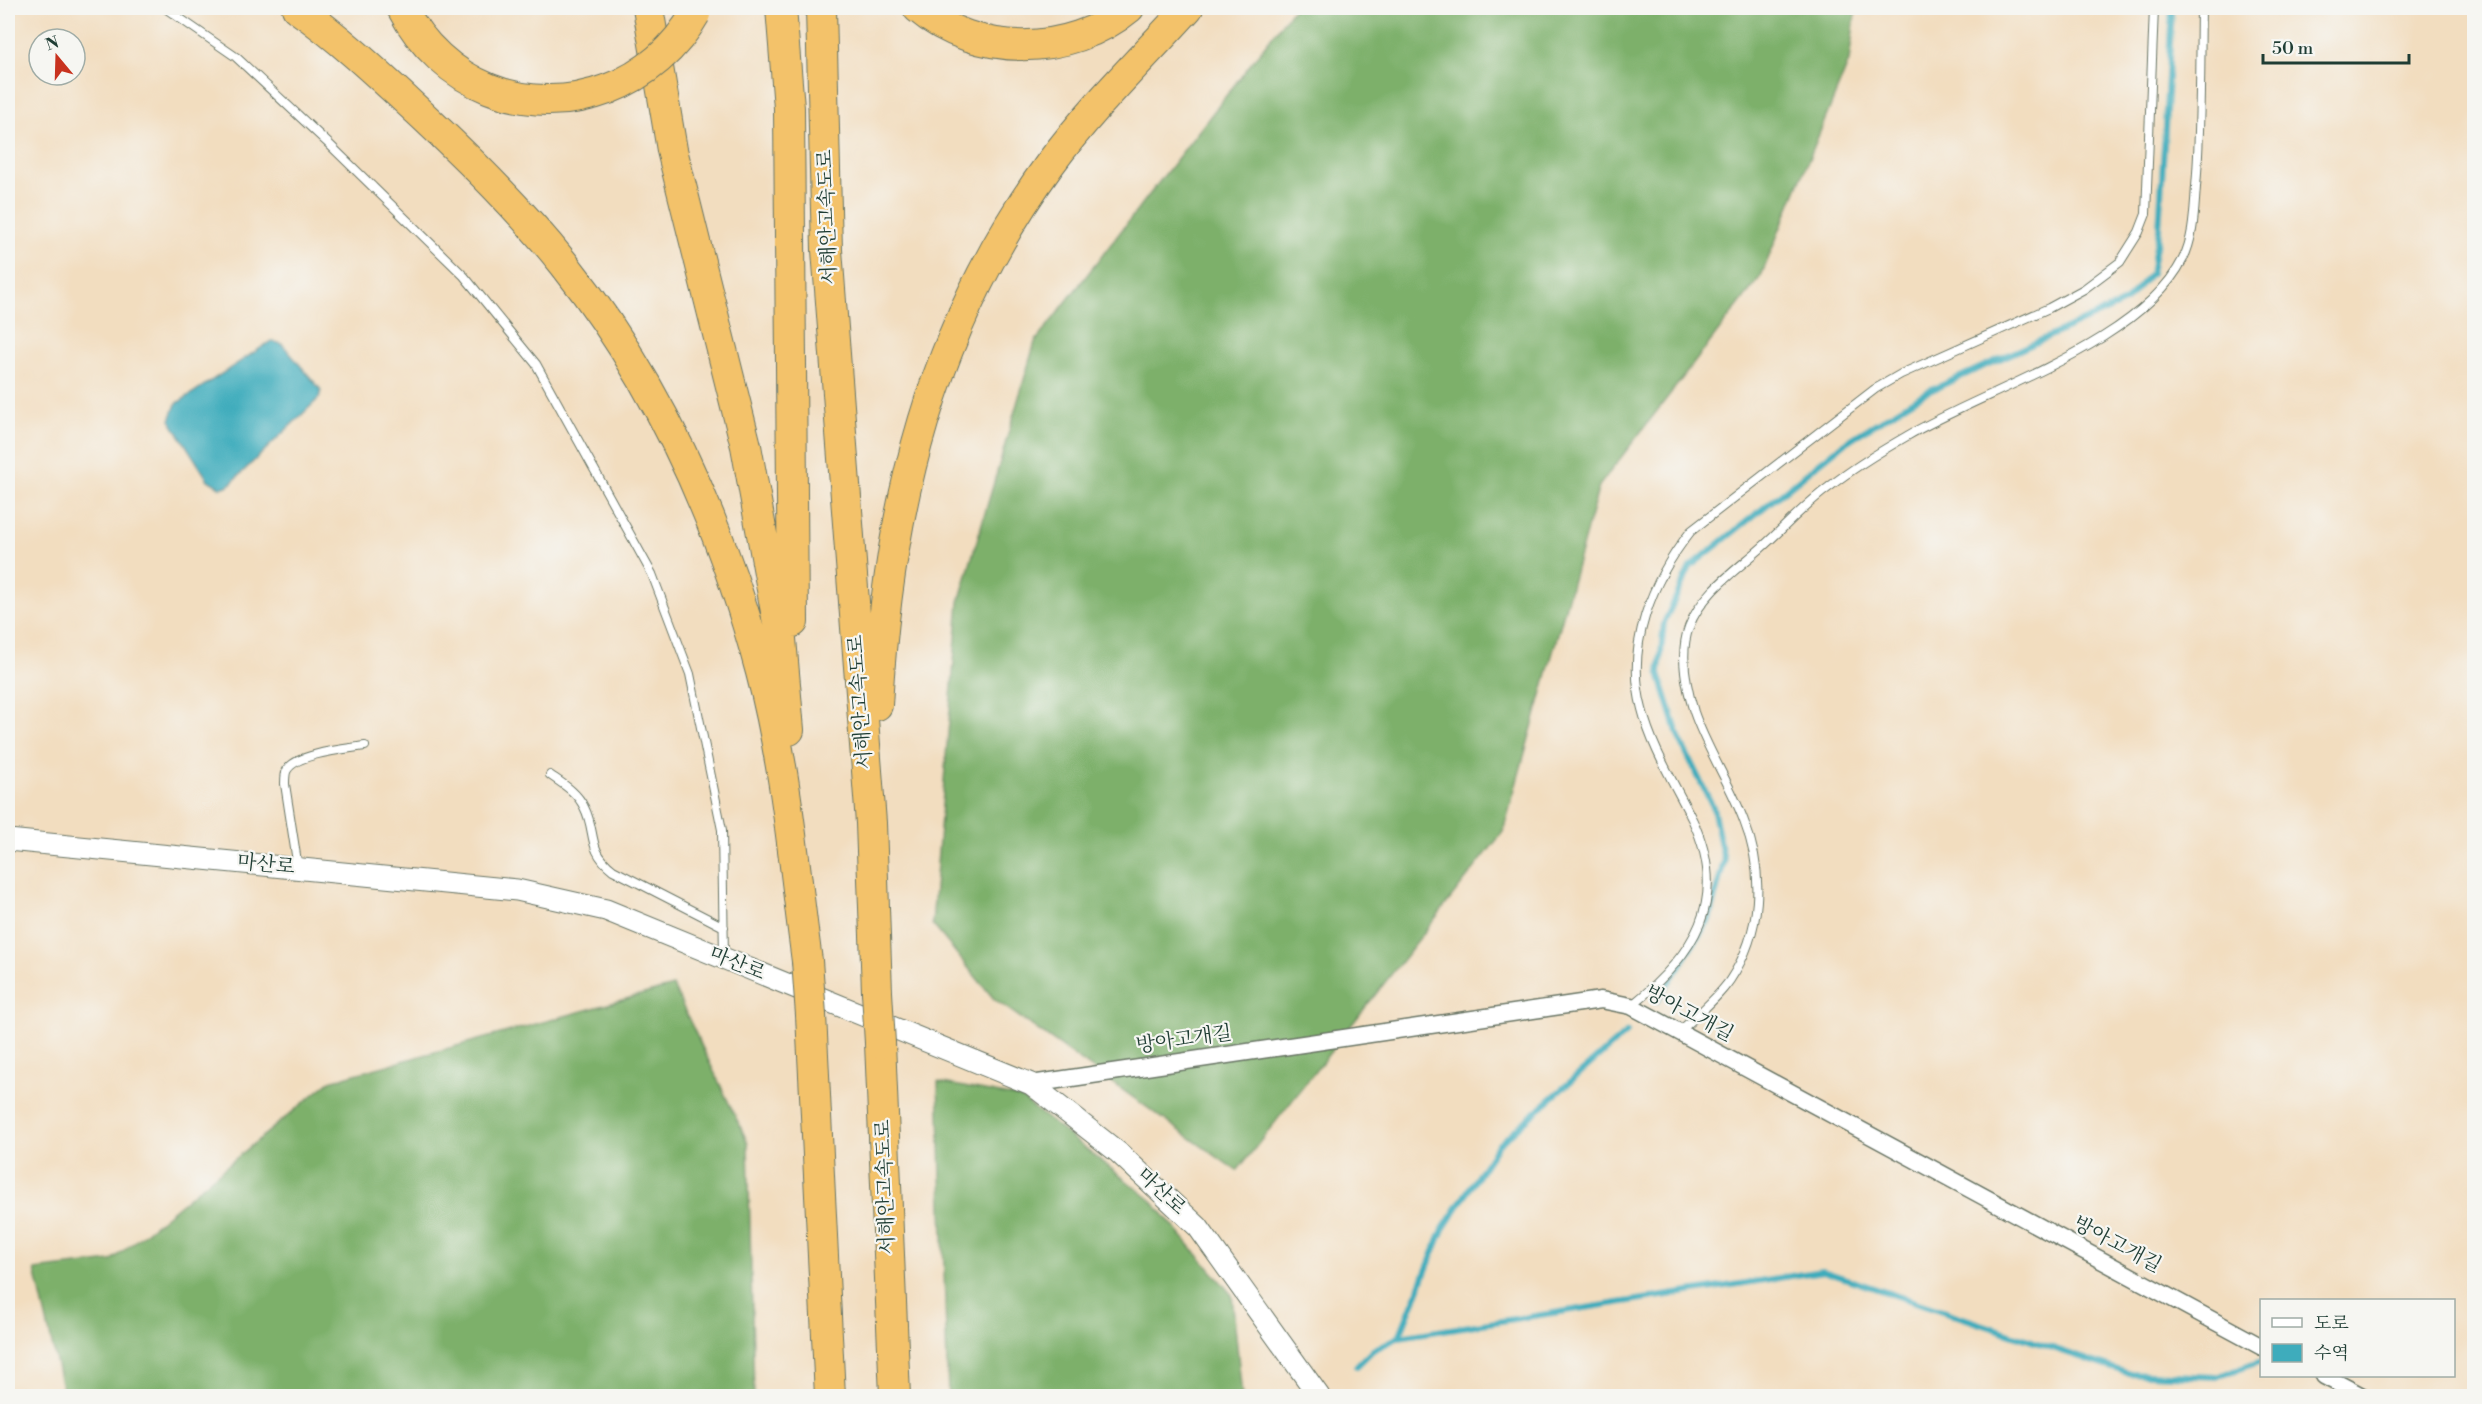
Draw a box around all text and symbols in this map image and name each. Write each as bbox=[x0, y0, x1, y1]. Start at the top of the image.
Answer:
north arrow bbox=[27, 27, 87, 87]
scale bar bbox=[2263, 27, 2408, 65]
text: N bbox=[43, 32, 62, 55]
text: 50 m bbox=[2272, 37, 2314, 60]
street label: 서해안고속도로 bbox=[813, 149, 843, 285]
street label: 서해안고속도로 bbox=[844, 634, 878, 770]
street label: 마산로 bbox=[236, 850, 296, 880]
street label: 마산로 bbox=[705, 942, 769, 986]
street label: 방아고개길 bbox=[1640, 980, 1738, 1048]
street label: 방아고개길 bbox=[1134, 1021, 1234, 1059]
street label: 서해안고속도로 bbox=[871, 1119, 901, 1255]
street label: 마산로 bbox=[1131, 1163, 1191, 1221]
street label: 방아고개길 bbox=[2068, 1211, 2166, 1279]
legend bbox=[2260, 1299, 2455, 1377]
text: 도로 bbox=[2314, 1312, 2349, 1335]
text: 수역 bbox=[2314, 1342, 2349, 1365]

